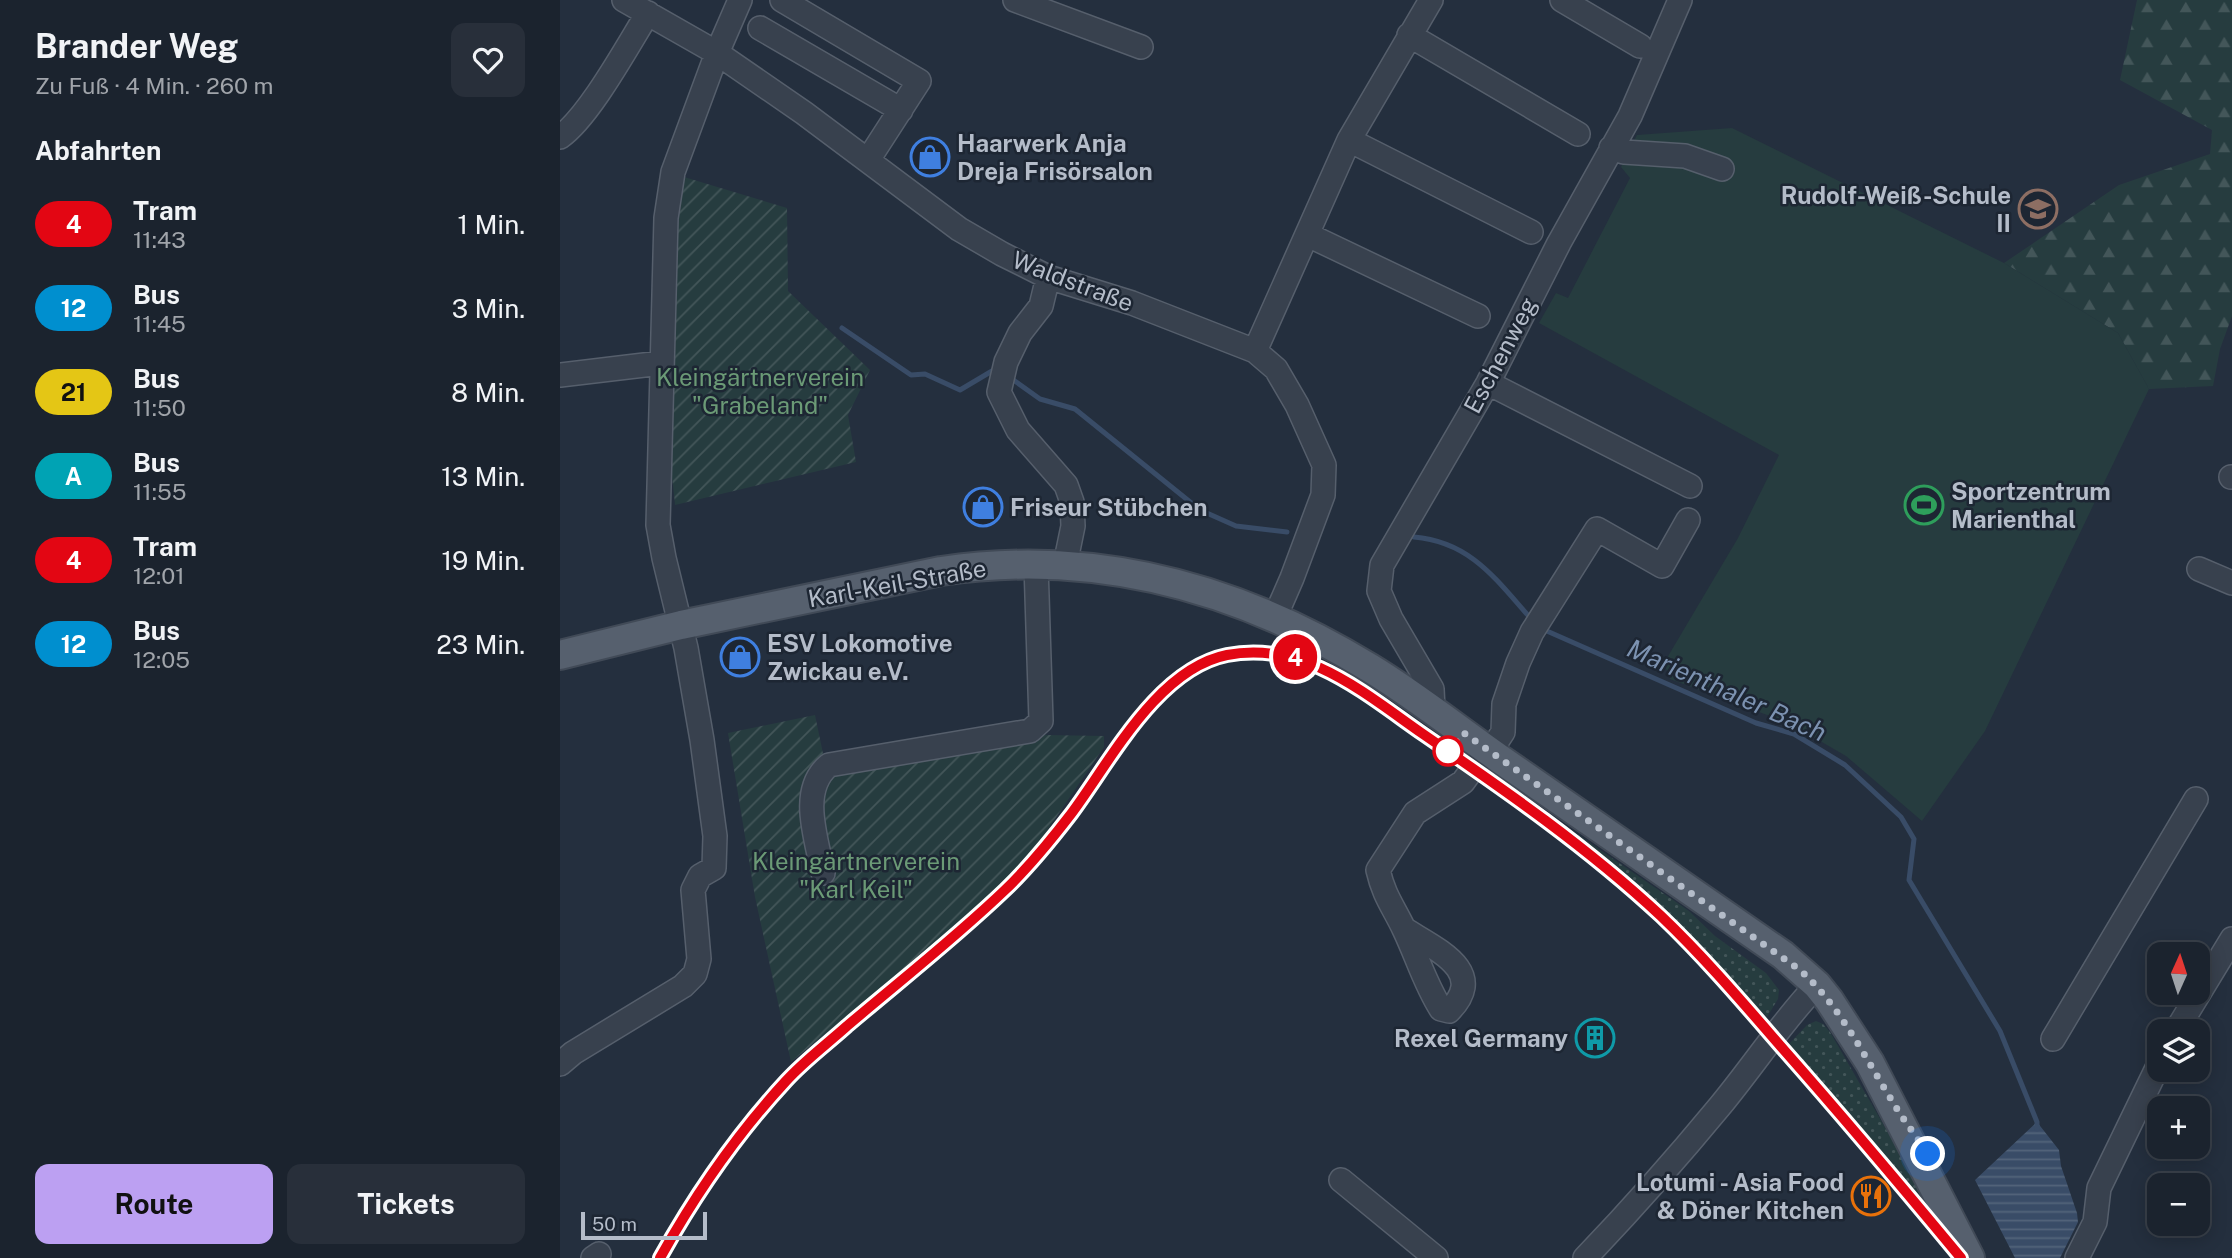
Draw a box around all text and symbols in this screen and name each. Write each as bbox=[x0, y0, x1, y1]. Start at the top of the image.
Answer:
button: heart bbox=[451, 23, 525, 97]
text: Brander Weg bbox=[35, 27, 238, 65]
text: Zu Fuß · 4 Min. · 260 m bbox=[35, 72, 274, 99]
place label: Haarwerk Anja Dreja Frisörsalon bbox=[957, 129, 1153, 185]
text: Abfahrten bbox=[35, 135, 161, 166]
shop icon: Haarwerk Anja Dreja Frisörsalon bbox=[909, 136, 951, 178]
place label: Rudolf-Weiß-Schule II bbox=[1781, 181, 2011, 237]
school or university icon: Rudolf-Weiß-Schule II bbox=[2017, 188, 2059, 230]
text: Tram bbox=[133, 195, 197, 226]
text: 1 Min. bbox=[458, 209, 525, 240]
text: 4 bbox=[66, 210, 81, 238]
text: 11:43 bbox=[133, 226, 186, 253]
street label: Waldstraße bbox=[1009, 245, 1137, 317]
text: Bus bbox=[133, 279, 180, 310]
street label: Eschenweg bbox=[1458, 292, 1542, 418]
text: 3 Min. bbox=[452, 293, 525, 324]
text: 12 bbox=[61, 294, 86, 322]
text: 11:45 bbox=[133, 310, 186, 337]
text: Bus bbox=[133, 363, 180, 394]
park label: Kleingärtnerverein "Grabeland" bbox=[656, 363, 864, 419]
text: 8 Min. bbox=[451, 377, 525, 408]
text: 21 bbox=[61, 378, 86, 406]
text: 11:50 bbox=[133, 394, 186, 421]
text: Bus bbox=[133, 447, 180, 478]
text: 13 Min. bbox=[441, 461, 525, 492]
text: A bbox=[65, 462, 82, 490]
place label: Sportzentrum Marienthal bbox=[1951, 477, 2111, 533]
text: 11:55 bbox=[133, 478, 186, 505]
sports icon: Sportzentrum Marienthal bbox=[1903, 484, 1945, 526]
shop icon: Friseur Stübchen bbox=[962, 486, 1004, 528]
place label: Friseur Stübchen bbox=[1010, 493, 1208, 521]
text: Tram bbox=[133, 531, 197, 562]
text: 19 Min. bbox=[441, 545, 525, 576]
text: 4 bbox=[66, 546, 81, 574]
street label: Karl-Keil-Straße bbox=[806, 554, 988, 612]
text: 12:01 bbox=[133, 562, 185, 589]
text: Bus bbox=[133, 615, 180, 646]
text: 23 Min. bbox=[436, 629, 525, 660]
place label: ESV Lokomotive Zwickau e.V. bbox=[767, 629, 953, 685]
text: 12 bbox=[61, 630, 86, 658]
water label: Marienthaler Bach bbox=[1623, 632, 1831, 748]
line badge: 4 bbox=[1272, 634, 1318, 680]
shop icon: ESV Lokomotive Zwickau e.V. bbox=[719, 636, 761, 678]
text: 4 bbox=[1287, 643, 1303, 671]
text: 12:05 bbox=[133, 646, 190, 673]
unlabelled marker bbox=[1433, 736, 1463, 766]
park label: Kleingärtnerverein "Karl Keil" bbox=[752, 847, 960, 903]
north arrow bbox=[2147, 942, 2210, 1004]
map controls bbox=[2147, 942, 2210, 1236]
building icon: Rexel Germany bbox=[1574, 1017, 1616, 1059]
button: layers bbox=[2147, 1019, 2210, 1082]
place label: Rexel Germany bbox=[1394, 1024, 1568, 1052]
button: + bbox=[2147, 1096, 2210, 1159]
your location bbox=[1910, 1136, 1945, 1171]
button: Route bbox=[35, 1164, 273, 1244]
button: Tickets bbox=[287, 1164, 525, 1244]
place label: Lotumi - Asia Food & Döner Kitchen bbox=[1636, 1168, 1844, 1224]
button: − bbox=[2147, 1173, 2210, 1236]
restaurant icon: Lotumi - Asia Food & Döner Kitchen bbox=[1850, 1175, 1892, 1217]
scale bar bbox=[581, 1209, 707, 1241]
text: 50 m bbox=[592, 1213, 637, 1235]

